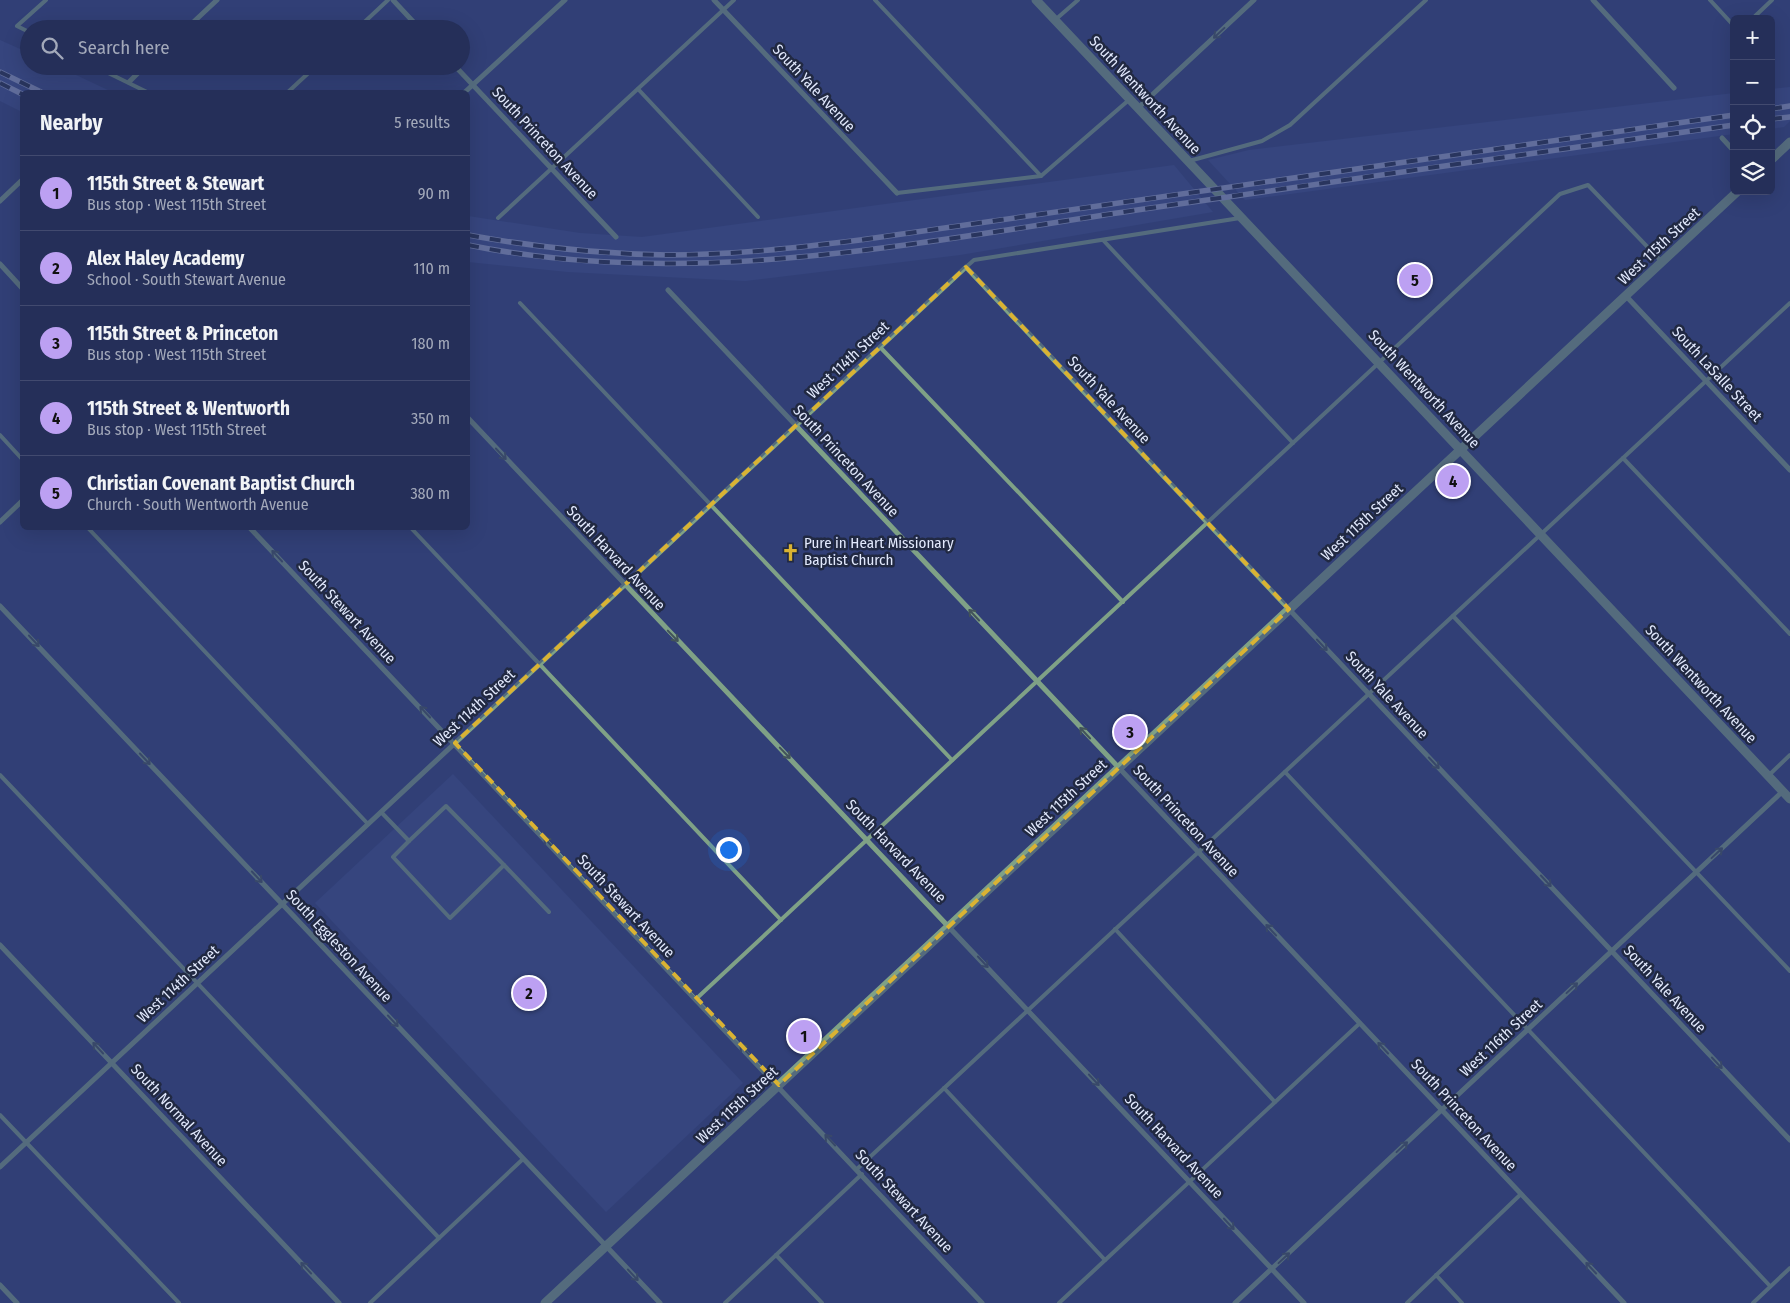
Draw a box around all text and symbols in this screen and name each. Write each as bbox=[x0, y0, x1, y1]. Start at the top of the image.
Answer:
map controls bbox=[1730, 15, 1775, 195]
button: + bbox=[1730, 15, 1775, 60]
search box bbox=[20, 20, 470, 75]
one-way arrow bbox=[1212, 27, 1225, 39]
street label: South Wentworth Avenue bbox=[1085, 32, 1205, 158]
icon: search bbox=[38, 34, 66, 62]
text: Search here bbox=[78, 36, 170, 59]
street label: South Yale Avenue bbox=[769, 41, 859, 135]
button: − bbox=[1730, 60, 1775, 105]
street label: South Princeton Avenue bbox=[488, 83, 602, 203]
button: locate bbox=[1730, 105, 1775, 150]
text: Nearby bbox=[40, 110, 102, 136]
text: 5 results bbox=[394, 113, 450, 132]
button: layers bbox=[1730, 150, 1775, 195]
text: 115th Street & Stewart bbox=[87, 172, 264, 195]
text: 1 bbox=[53, 184, 59, 203]
text: 90 m bbox=[418, 184, 450, 203]
text: Bus stop · West 115th Street bbox=[87, 195, 266, 214]
street label: West 115th Street bbox=[1615, 204, 1704, 288]
text: Alex Haley Academy bbox=[87, 247, 244, 270]
text: 2 bbox=[52, 259, 60, 278]
text: 110 m bbox=[413, 259, 450, 278]
pin: 5 bbox=[1399, 261, 1431, 299]
text: School · South Stewart Avenue bbox=[87, 270, 286, 289]
street label: West 114th Street bbox=[803, 317, 893, 402]
text: 115th Street & Princeton bbox=[87, 322, 278, 345]
street label: South LaSalle Street bbox=[1668, 323, 1766, 425]
street label: South Wentworth Avenue bbox=[1364, 326, 1484, 452]
text: 3 bbox=[52, 334, 60, 353]
text: 180 m bbox=[411, 334, 450, 353]
text: Bus stop · West 115th Street bbox=[87, 345, 266, 364]
street label: South Yale Avenue bbox=[1064, 353, 1154, 447]
text: 115th Street & Wentworth bbox=[87, 397, 290, 420]
street label: South Princeton Avenue bbox=[789, 401, 903, 521]
text: 4 bbox=[52, 409, 60, 428]
text: 350 m bbox=[411, 409, 450, 428]
text: Bus stop · West 115th Street bbox=[87, 420, 266, 439]
one-way arrow bbox=[495, 448, 507, 460]
pin: 4 bbox=[1437, 462, 1469, 500]
text: Christian Covenant Baptist Church bbox=[87, 472, 355, 495]
street label: West 115th Street bbox=[1318, 480, 1407, 564]
text: 5 bbox=[52, 484, 60, 503]
text: 380 m bbox=[410, 484, 450, 503]
text: Church · South Wentworth Avenue bbox=[87, 495, 309, 514]
street label: South Harvard Avenue bbox=[563, 502, 669, 614]
place label: Pure in Heart Missionary Baptist Church bbox=[804, 534, 954, 569]
church icon: Pure in Heart Missionary Baptist Church bbox=[780, 542, 800, 562]
one-way arrow bbox=[271, 550, 283, 563]
street label: South Stewart Avenue bbox=[294, 557, 400, 667]
one-way arrow bbox=[968, 608, 980, 621]
street label: South Wentworth Avenue bbox=[1641, 621, 1761, 747]
one-way arrow bbox=[667, 629, 679, 642]
one-way arrow bbox=[27, 635, 39, 647]
one-way arrow bbox=[1316, 639, 1328, 651]
street label: South Yale Avenue bbox=[1342, 648, 1432, 742]
street label: West 114th Street bbox=[429, 665, 519, 750]
one-way arrow bbox=[419, 706, 431, 719]
pin: 3 bbox=[1114, 713, 1146, 751]
one-way arrow bbox=[1079, 727, 1091, 739]
one-way arrow bbox=[779, 747, 791, 760]
one-way arrow bbox=[139, 753, 151, 766]
street label: West 115th Street bbox=[1022, 756, 1111, 840]
one-way arrow bbox=[1428, 757, 1440, 769]
street label: South Princeton Avenue bbox=[1129, 761, 1243, 881]
street label: South Harvard Avenue bbox=[842, 796, 950, 906]
one-way arrow bbox=[543, 837, 555, 850]
your location bbox=[716, 837, 742, 863]
one-way arrow bbox=[1710, 848, 1723, 859]
street label: South Stewart Avenue bbox=[573, 851, 679, 961]
one-way arrow bbox=[251, 871, 263, 884]
one-way arrow bbox=[1540, 875, 1552, 887]
street label: South Eggleston Avenue bbox=[282, 886, 396, 1006]
one-way arrow bbox=[1265, 923, 1277, 936]
street label: West 114th Street bbox=[133, 941, 223, 1026]
street label: South Yale Avenue bbox=[1620, 942, 1710, 1036]
one-way arrow bbox=[977, 955, 989, 968]
pin: 2 bbox=[513, 974, 545, 1012]
one-way arrow bbox=[1566, 982, 1579, 994]
street label: West 116th Street bbox=[1456, 995, 1546, 1081]
one-way arrow bbox=[387, 1014, 399, 1027]
pin: 1 bbox=[788, 1017, 820, 1055]
one-way arrow bbox=[1377, 1041, 1389, 1054]
one-way arrow bbox=[92, 1042, 104, 1054]
one-way arrow bbox=[739, 1044, 751, 1056]
street label: South Princeton Avenue bbox=[1407, 1055, 1521, 1175]
one-way arrow bbox=[1711, 1057, 1723, 1069]
street label: South Normal Avenue bbox=[127, 1060, 231, 1170]
street label: West 115th Street bbox=[693, 1063, 782, 1147]
one-way arrow bbox=[1088, 1074, 1100, 1086]
street label: South Harvard Avenue bbox=[1121, 1090, 1227, 1202]
one-way arrow bbox=[824, 1133, 836, 1146]
one-way arrow bbox=[1396, 1141, 1409, 1153]
street label: South Stewart Avenue bbox=[851, 1146, 957, 1256]
one-way arrow bbox=[1223, 1217, 1235, 1230]
one-way arrow bbox=[1277, 1252, 1290, 1264]
one-way arrow bbox=[300, 1261, 312, 1274]
one-way arrow bbox=[1585, 1261, 1597, 1274]
one-way arrow bbox=[627, 1268, 639, 1281]

